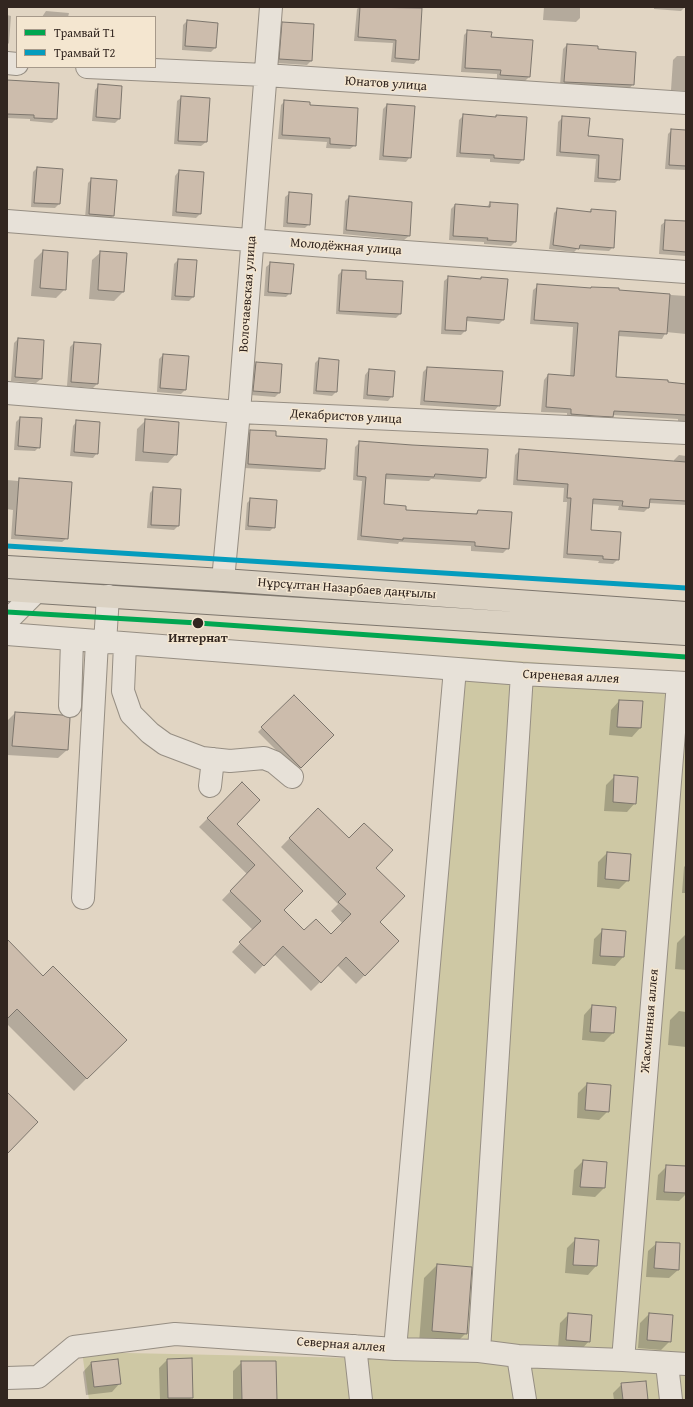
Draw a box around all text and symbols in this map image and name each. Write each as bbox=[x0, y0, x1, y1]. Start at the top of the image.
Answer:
legend bbox=[16, 16, 156, 68]
text: Трамвай T1 bbox=[54, 24, 115, 41]
text: Трамвай T2 bbox=[54, 44, 115, 61]
street label: Юнатов улица bbox=[345, 73, 427, 95]
street label: Волочаевская улица bbox=[236, 235, 260, 353]
street label: Молодёжная улица bbox=[290, 235, 402, 259]
street label: Декабристов улица bbox=[290, 406, 402, 428]
street label: Нұрсұлтан Назарбаев даңғылы bbox=[257, 575, 437, 603]
marker: Интернат bbox=[191, 616, 205, 630]
place label: Интернат bbox=[168, 631, 228, 647]
street label: Сиреневая аллея bbox=[522, 667, 620, 687]
street label: Жасминная аллея bbox=[638, 968, 662, 1074]
street label: Северная аллея bbox=[296, 1334, 386, 1356]

